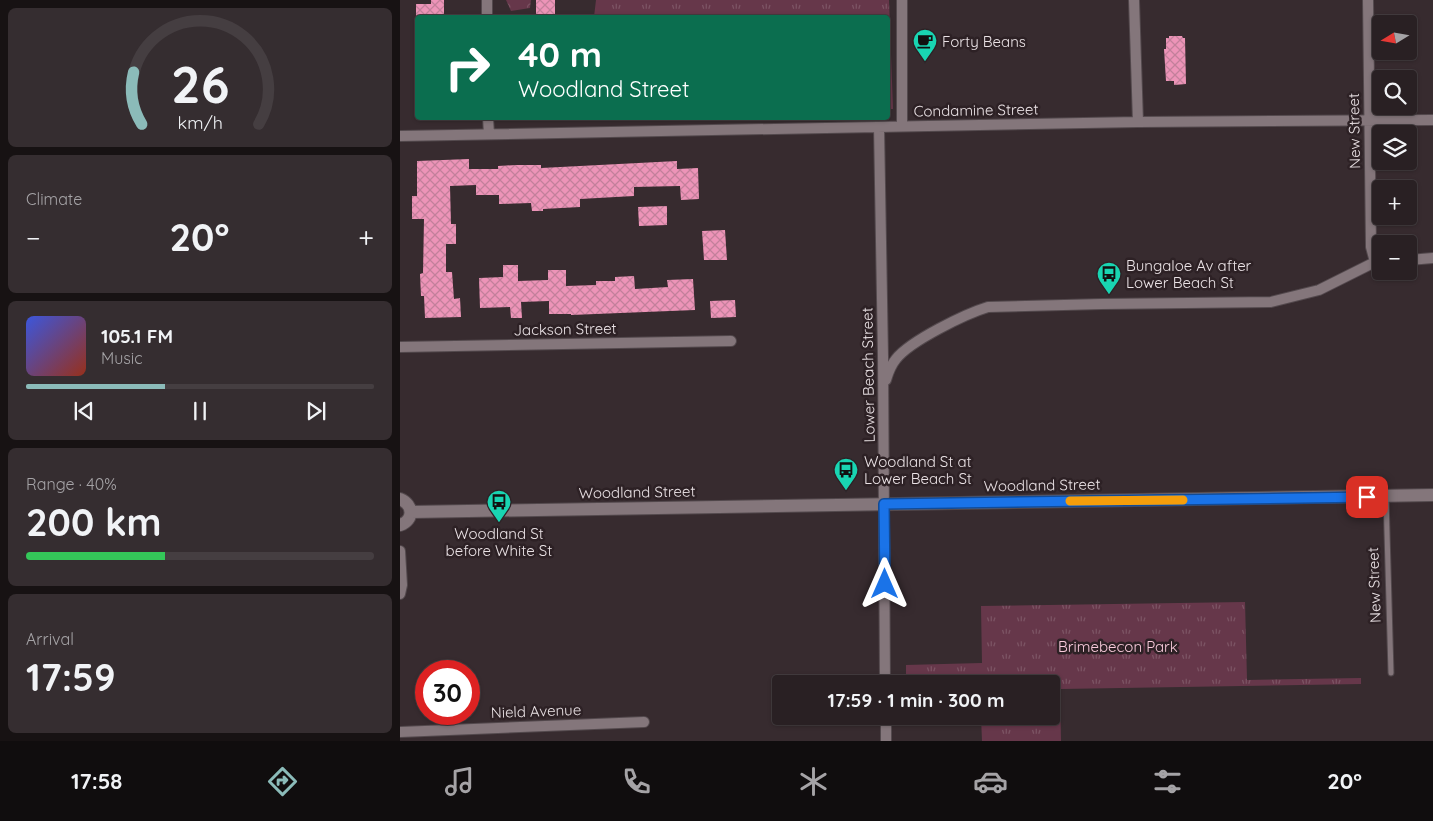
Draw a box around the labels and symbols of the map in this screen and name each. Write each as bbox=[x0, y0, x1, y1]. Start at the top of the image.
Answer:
north arrow bbox=[1372, 15, 1418, 60]
cafe icon: Forty Beans bbox=[912, 28, 938, 62]
place label: Forty Beans bbox=[942, 32, 1026, 51]
street label: New Street bbox=[1344, 93, 1364, 169]
street label: Condamine Street bbox=[913, 99, 1039, 121]
place label: Bungaloe Av after Lower Beach St bbox=[1126, 256, 1252, 292]
bus stop icon: Bungaloe Av after Lower Beach St bbox=[1096, 261, 1122, 295]
street label: Lower Beach Street bbox=[857, 307, 879, 443]
street label: Jackson Street bbox=[513, 319, 617, 339]
place label: Woodland St at Lower Beach St bbox=[864, 452, 972, 488]
bus stop icon: Woodland St at Lower Beach St bbox=[833, 457, 859, 491]
street label: Woodland Street bbox=[983, 474, 1101, 496]
pin bbox=[1346, 476, 1388, 518]
street label: Woodland Street bbox=[578, 481, 696, 503]
bus stop icon: Woodland St before White St bbox=[486, 489, 512, 523]
place label: Woodland St before White St bbox=[446, 524, 552, 560]
street label: New Street bbox=[1363, 547, 1385, 623]
position arrow bbox=[858, 557, 910, 609]
park label: Brimebecon Park bbox=[1058, 637, 1178, 656]
speed limit sign: 30 bbox=[415, 660, 480, 725]
street label: Nield Avenue bbox=[491, 700, 581, 722]

